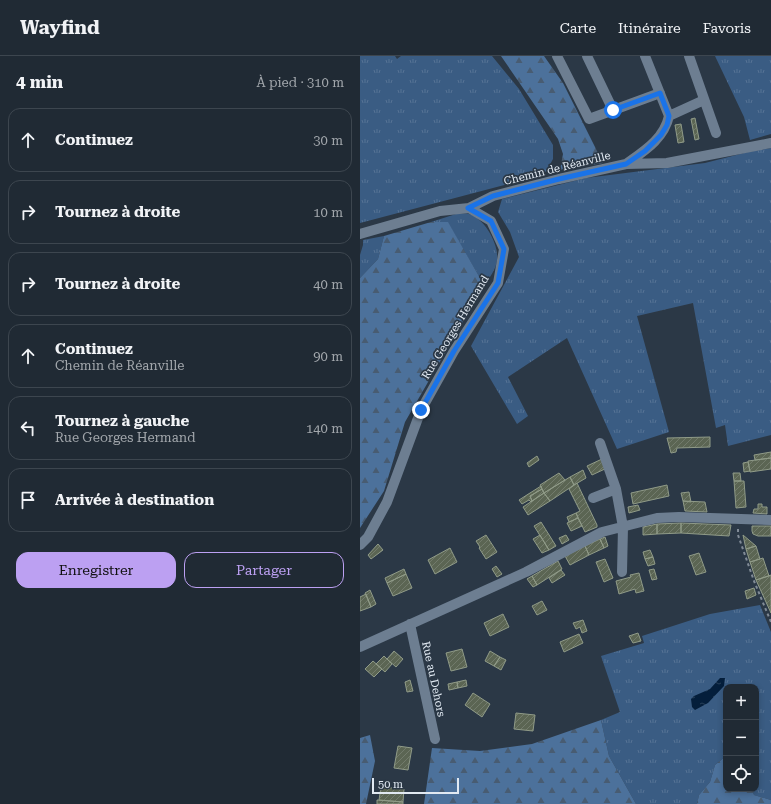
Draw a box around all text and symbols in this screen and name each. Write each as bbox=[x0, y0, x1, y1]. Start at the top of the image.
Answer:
text: Wayfind bbox=[20, 16, 100, 39]
text: Carte bbox=[560, 20, 596, 36]
text: Itinéraire bbox=[618, 20, 681, 36]
text: Favoris bbox=[703, 20, 751, 36]
text: 4 min bbox=[16, 72, 63, 92]
text: À pied · 310 m bbox=[257, 75, 344, 90]
route start bbox=[604, 101, 622, 119]
icon: ahead bbox=[17, 129, 39, 151]
text: Continuez bbox=[55, 131, 133, 149]
text: 30 m bbox=[313, 133, 343, 148]
street label: Chemin de Réanville bbox=[502, 149, 612, 188]
icon: right bbox=[17, 201, 39, 223]
text: Tournez à droite bbox=[55, 203, 180, 221]
text: 10 m bbox=[313, 205, 343, 220]
icon: right bbox=[17, 273, 39, 295]
street label: Rue Georges Hermand bbox=[419, 273, 492, 382]
text: Tournez à droite bbox=[55, 275, 180, 293]
text: 40 m bbox=[313, 277, 343, 292]
text: Continuez bbox=[55, 340, 133, 358]
icon: ahead bbox=[17, 345, 39, 367]
text: 90 m bbox=[313, 349, 343, 364]
text: Chemin de Réanville bbox=[55, 358, 184, 373]
route end bbox=[412, 401, 430, 419]
text: Tournez à gauche bbox=[55, 412, 189, 430]
icon: left bbox=[17, 417, 39, 439]
text: 140 m bbox=[306, 421, 343, 436]
text: Rue Georges Hermand bbox=[55, 430, 195, 445]
icon: arrive bbox=[17, 489, 39, 511]
text: Arrivée à destination bbox=[55, 491, 214, 509]
button: Enregistrer bbox=[16, 552, 176, 588]
button: Partager bbox=[184, 552, 344, 588]
street label: Rue au Dehors bbox=[419, 640, 448, 718]
map controls bbox=[723, 684, 759, 792]
button: + bbox=[723, 684, 759, 720]
button: − bbox=[723, 720, 759, 756]
button: locate bbox=[723, 756, 759, 792]
scale bar bbox=[372, 776, 459, 795]
text: 50 m bbox=[378, 778, 403, 791]

